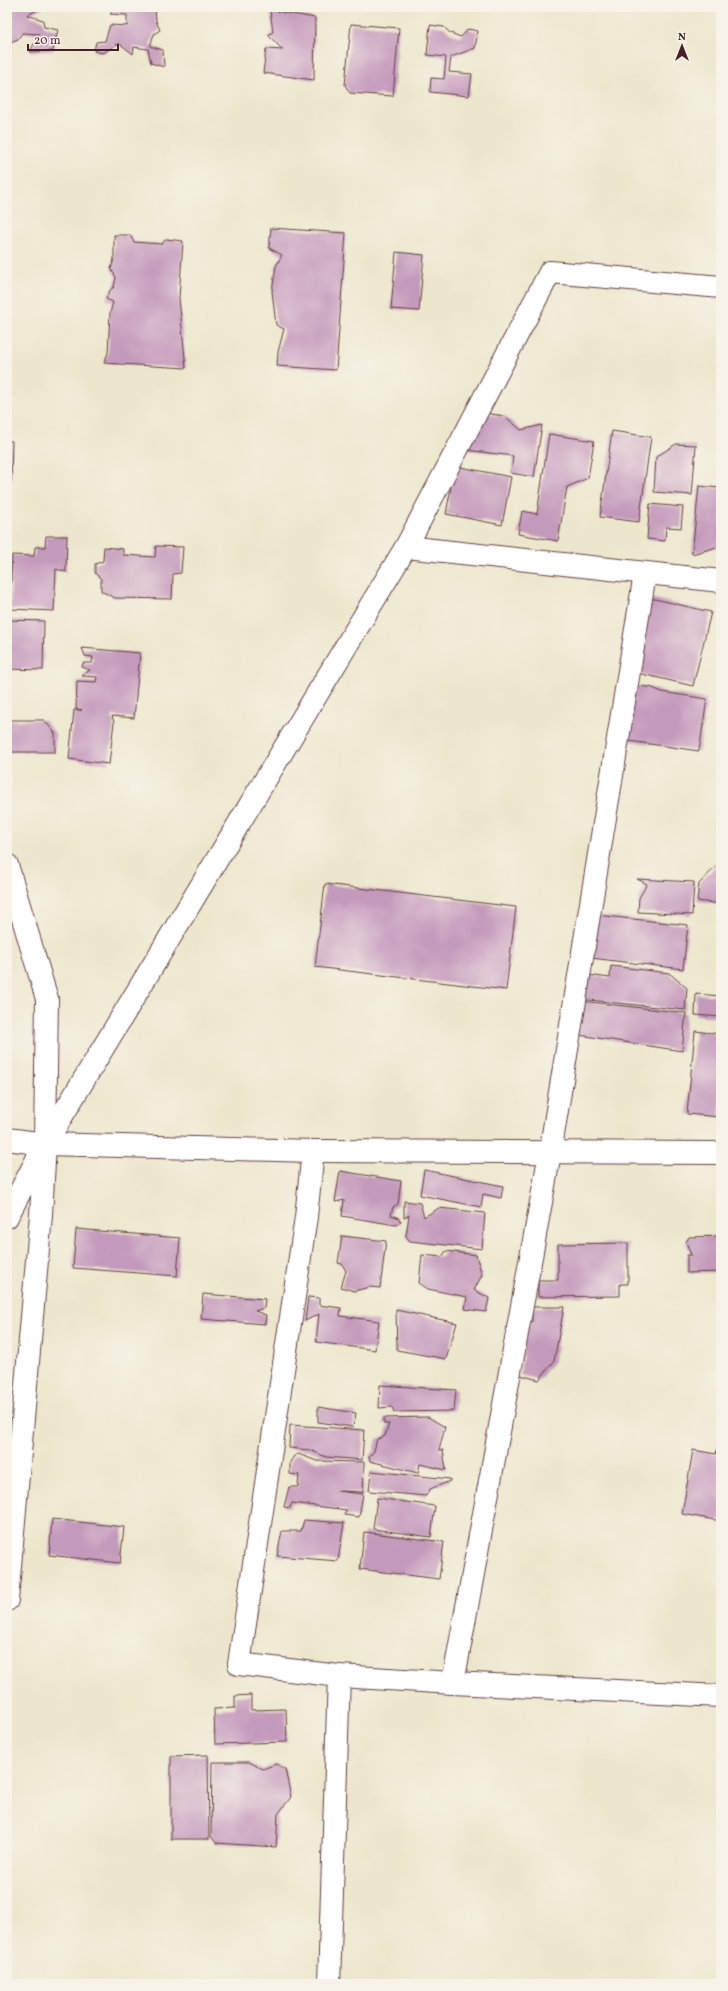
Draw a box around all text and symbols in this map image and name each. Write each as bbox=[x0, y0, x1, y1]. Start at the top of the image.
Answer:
scale bar bbox=[28, 26, 118, 52]
north arrow bbox=[662, 26, 702, 66]
text: N bbox=[678, 30, 686, 45]
text: 20 m bbox=[34, 33, 61, 49]

